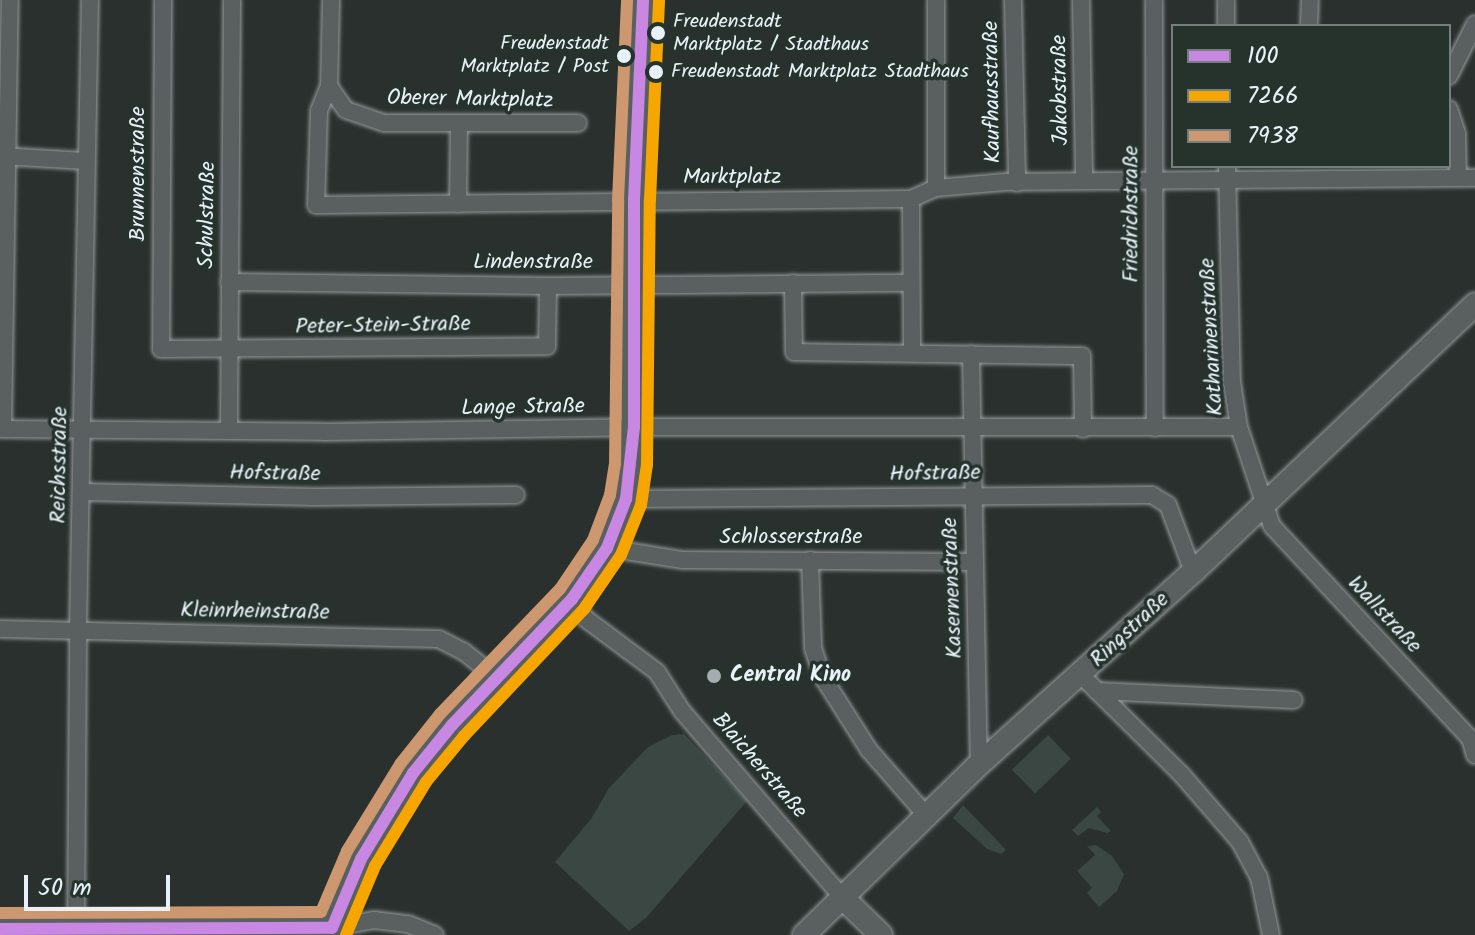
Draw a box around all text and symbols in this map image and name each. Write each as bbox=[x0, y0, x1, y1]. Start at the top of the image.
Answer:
place label: Freudenstadt Marktplatz / Stadthaus bbox=[673, 10, 869, 57]
street label: Kaufhausstraße bbox=[979, 21, 1007, 163]
legend bbox=[1171, 24, 1451, 168]
marker: Freudenstadt Marktplatz / Stadthaus bbox=[650, 25, 666, 41]
place label: Freudenstadt Marktplatz / Post bbox=[460, 32, 609, 79]
street label: Jakobstraße bbox=[1047, 34, 1075, 146]
text: 100 bbox=[1247, 37, 1279, 76]
marker: Freudenstadt Marktplatz / Post bbox=[616, 48, 632, 64]
place label: Freudenstadt Marktplatz Stadthaus bbox=[671, 60, 969, 84]
marker: Freudenstadt Marktplatz Stadthaus bbox=[648, 64, 664, 80]
text: 7266 bbox=[1247, 77, 1299, 116]
street label: Oberer Marktplatz bbox=[387, 85, 553, 115]
street label: Brunnenstraße bbox=[126, 106, 152, 242]
text: 7938 bbox=[1247, 117, 1298, 156]
street label: Friedrichstraße bbox=[1119, 145, 1145, 283]
street label: Schulstraße bbox=[194, 161, 222, 269]
street label: Marktplatz bbox=[683, 165, 781, 191]
street label: Lindenstraße bbox=[473, 250, 593, 276]
street label: Katharinenstraße bbox=[1195, 257, 1229, 417]
street label: Peter-Stein-Straße bbox=[295, 311, 471, 341]
street label: Lange Straße bbox=[461, 394, 585, 422]
street label: Reichsstraße bbox=[46, 406, 74, 524]
street label: Hofstraße bbox=[229, 460, 321, 488]
street label: Hofstraße bbox=[889, 460, 981, 488]
street label: Kasernenstraße bbox=[937, 517, 969, 659]
street label: Schlosserstraße bbox=[720, 525, 862, 551]
street label: Wallstraße bbox=[1341, 571, 1427, 659]
street label: Ringstraße bbox=[1085, 587, 1175, 673]
street label: Kleinrheinstraße bbox=[180, 597, 330, 627]
place label: Central Kino bbox=[730, 663, 851, 689]
marker: Central Kino bbox=[705, 667, 723, 685]
street label: Blaicherstraße bbox=[706, 708, 812, 824]
scale bar bbox=[28, 859, 174, 909]
text: 50 m bbox=[38, 869, 92, 908]

